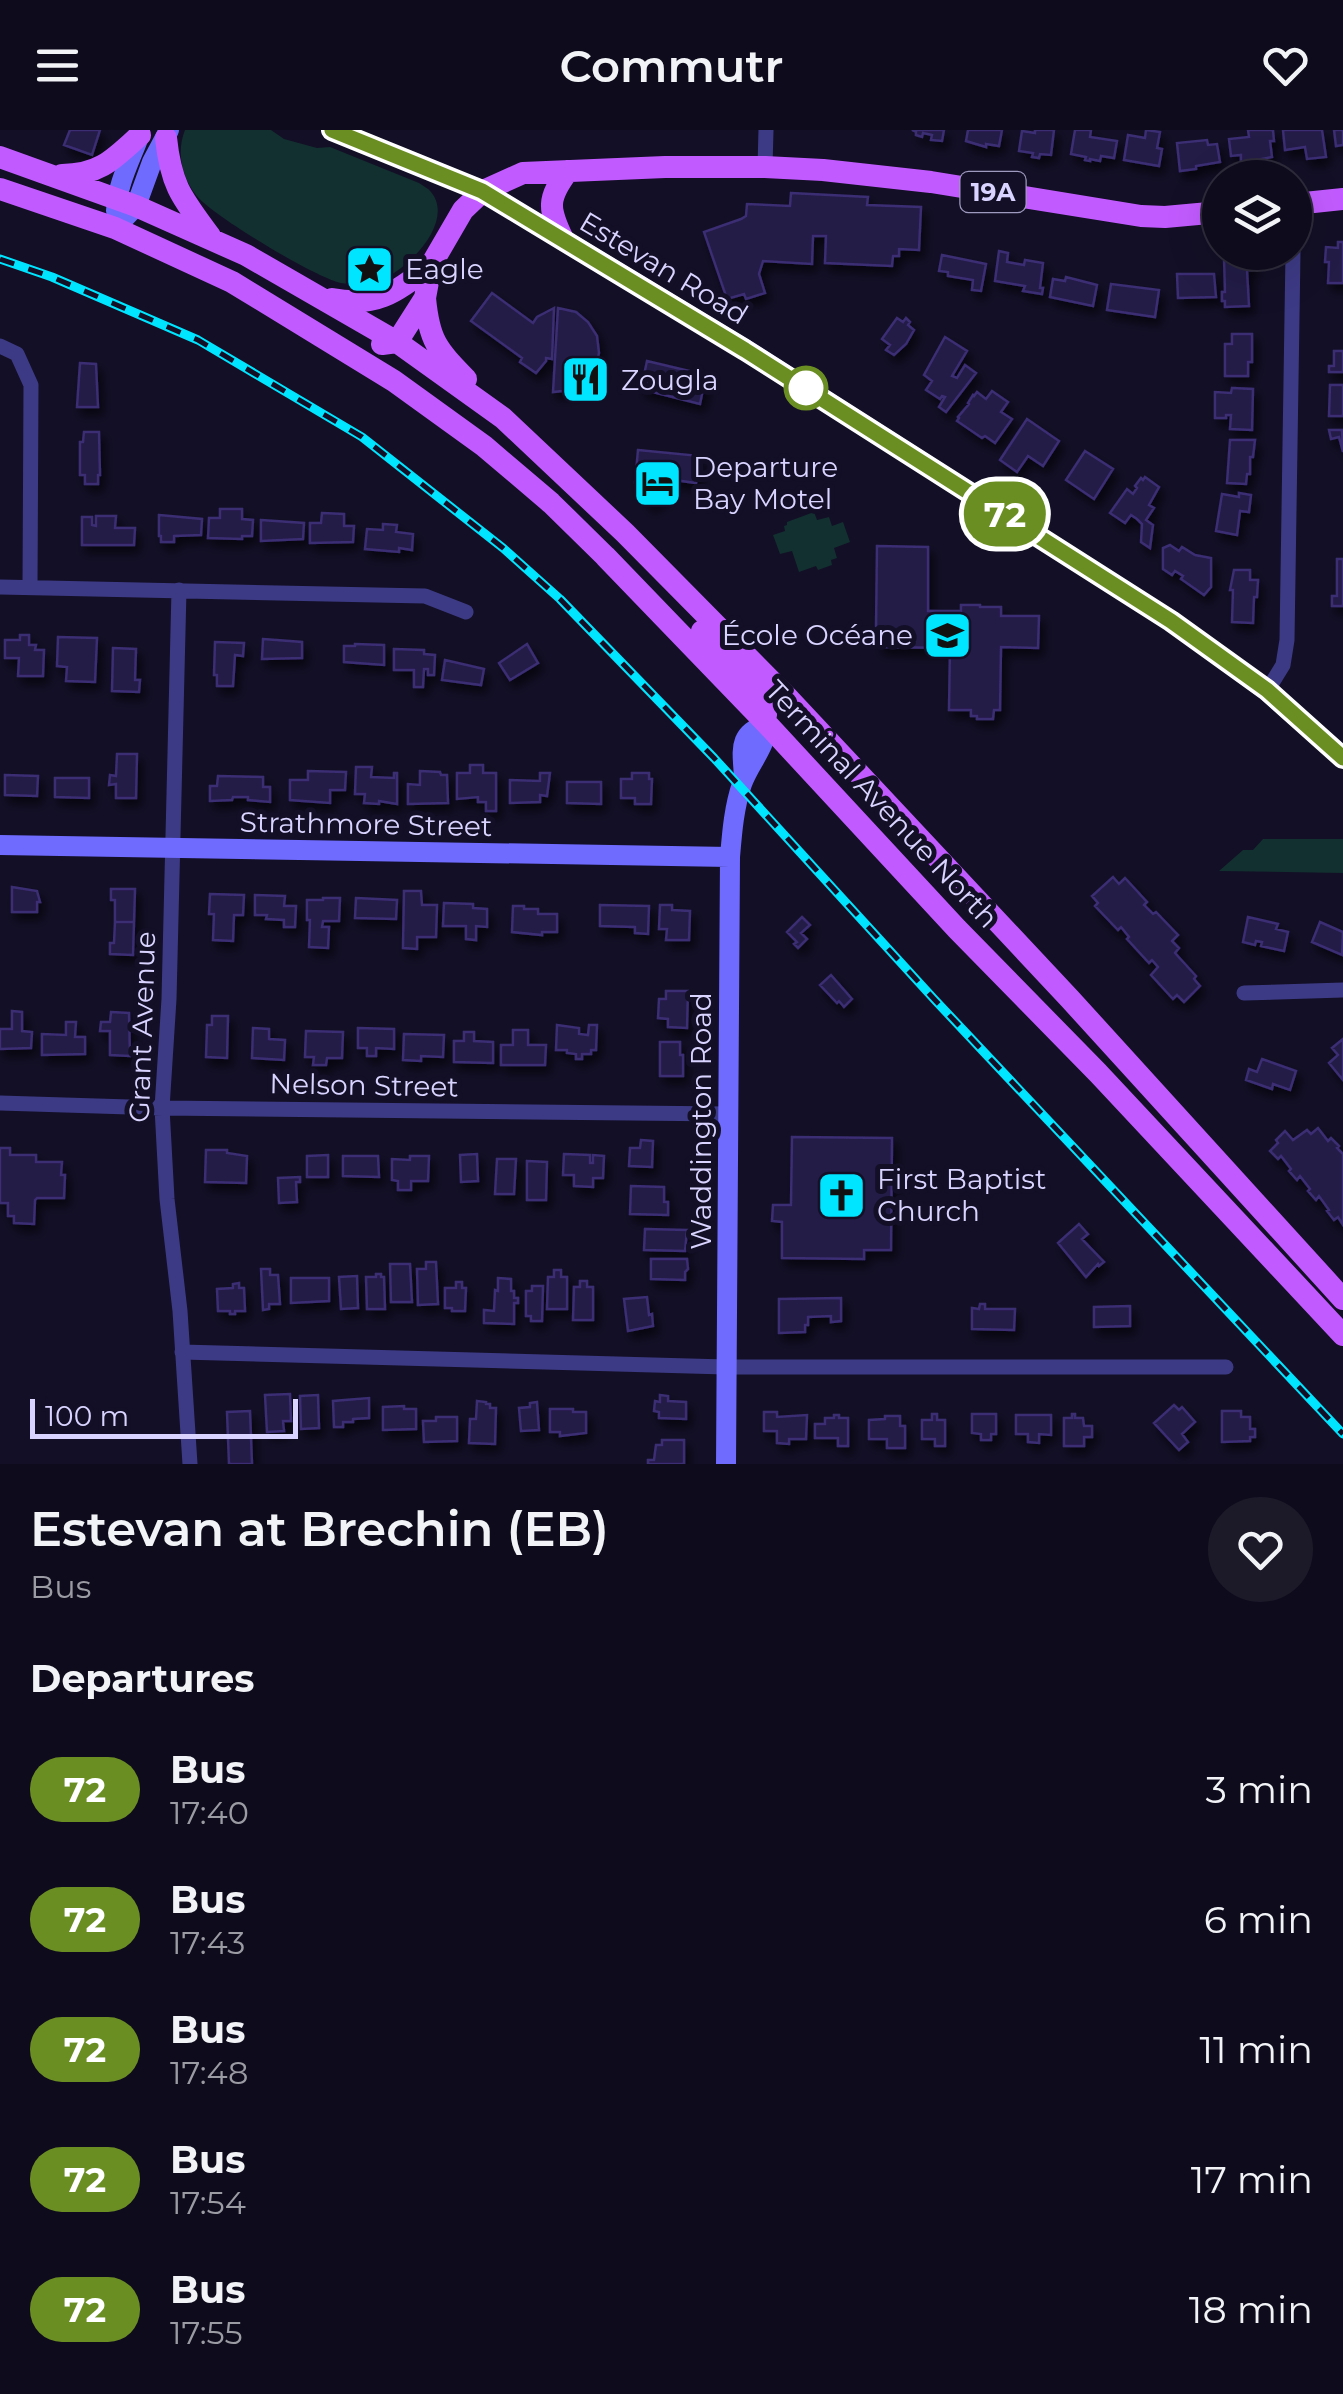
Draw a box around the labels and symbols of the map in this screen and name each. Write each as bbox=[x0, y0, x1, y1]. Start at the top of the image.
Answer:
road number: 19A bbox=[960, 172, 1026, 212]
street label: Estevan Road bbox=[574, 204, 754, 332]
place icon: Eagle bbox=[344, 243, 396, 295]
place label: Eagle bbox=[405, 252, 484, 286]
restaurant icon: Zougla bbox=[560, 354, 612, 406]
place label: Zougla bbox=[621, 363, 718, 397]
unlabelled marker bbox=[785, 367, 827, 409]
place label: Departure Bay Motel bbox=[693, 450, 838, 516]
hotel icon: Departure Bay Motel bbox=[632, 457, 684, 509]
line badge: 72 bbox=[960, 482, 1050, 546]
school or university icon: École Océane bbox=[922, 609, 974, 661]
place label: École Océane bbox=[722, 618, 913, 652]
street label: Terminal Avenue North bbox=[759, 673, 1005, 935]
street label: Strathmore Street bbox=[239, 805, 493, 843]
street label: Grant Avenue bbox=[122, 931, 162, 1123]
street label: Waddington Road bbox=[684, 992, 718, 1250]
street label: Nelson Street bbox=[269, 1066, 459, 1104]
place label: First Baptist Church bbox=[877, 1162, 1046, 1228]
church icon: First Baptist Church bbox=[816, 1169, 868, 1221]
scale bar bbox=[30, 1394, 298, 1438]

